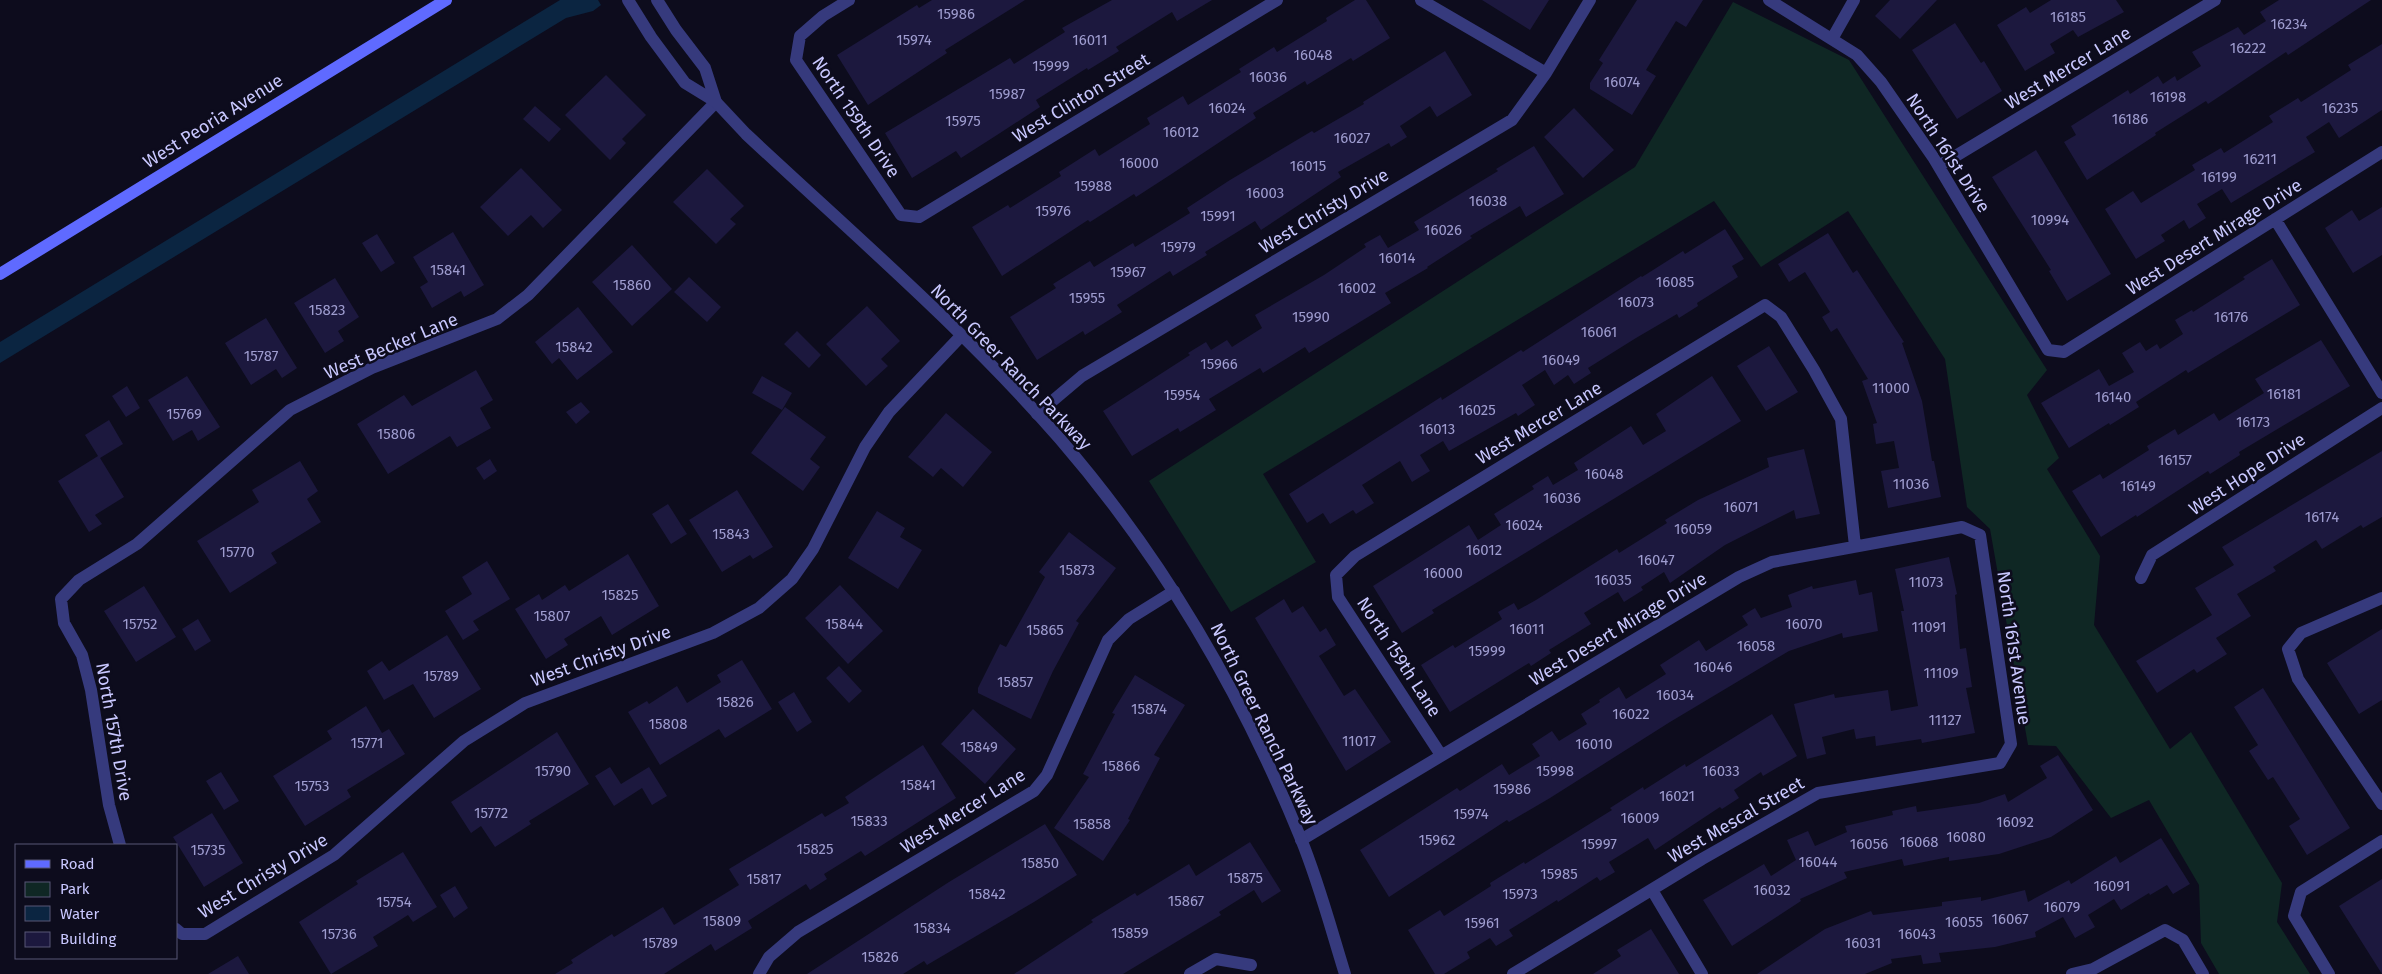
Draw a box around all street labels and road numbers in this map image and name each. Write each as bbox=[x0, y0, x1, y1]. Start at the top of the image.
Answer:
street label: West Mercer Lane bbox=[2001, 22, 2135, 114]
street label: West Clinton Street bbox=[1009, 48, 1154, 148]
street label: North 159th Drive bbox=[807, 52, 905, 182]
street label: West Peoria Avenue bbox=[139, 69, 287, 173]
street label: North 161st Drive bbox=[1901, 89, 1995, 217]
street label: West Christy Drive bbox=[1255, 164, 1393, 258]
street label: West Desert Mirage Drive bbox=[2122, 174, 2306, 300]
street label: North Greer Ranch Parkway bbox=[926, 279, 1096, 455]
street label: West Becker Lane bbox=[321, 308, 461, 384]
street label: West Mercer Lane bbox=[1472, 377, 1606, 469]
street label: West Hope Drive bbox=[2185, 428, 2309, 520]
street label: West Desert Mirage Drive bbox=[1525, 567, 1711, 691]
street label: North 161st Avenue bbox=[1992, 570, 2036, 726]
street label: North 159th Lane bbox=[1352, 593, 1446, 721]
street label: North Greer Ranch Parkway bbox=[1205, 619, 1323, 829]
street label: West Christy Drive bbox=[528, 620, 674, 692]
street label: North 157th Drive bbox=[91, 661, 137, 803]
street label: West Mercer Lane bbox=[896, 764, 1030, 858]
street label: West Mescal Street bbox=[1664, 772, 1808, 868]
street label: West Christy Drive bbox=[194, 829, 332, 923]

